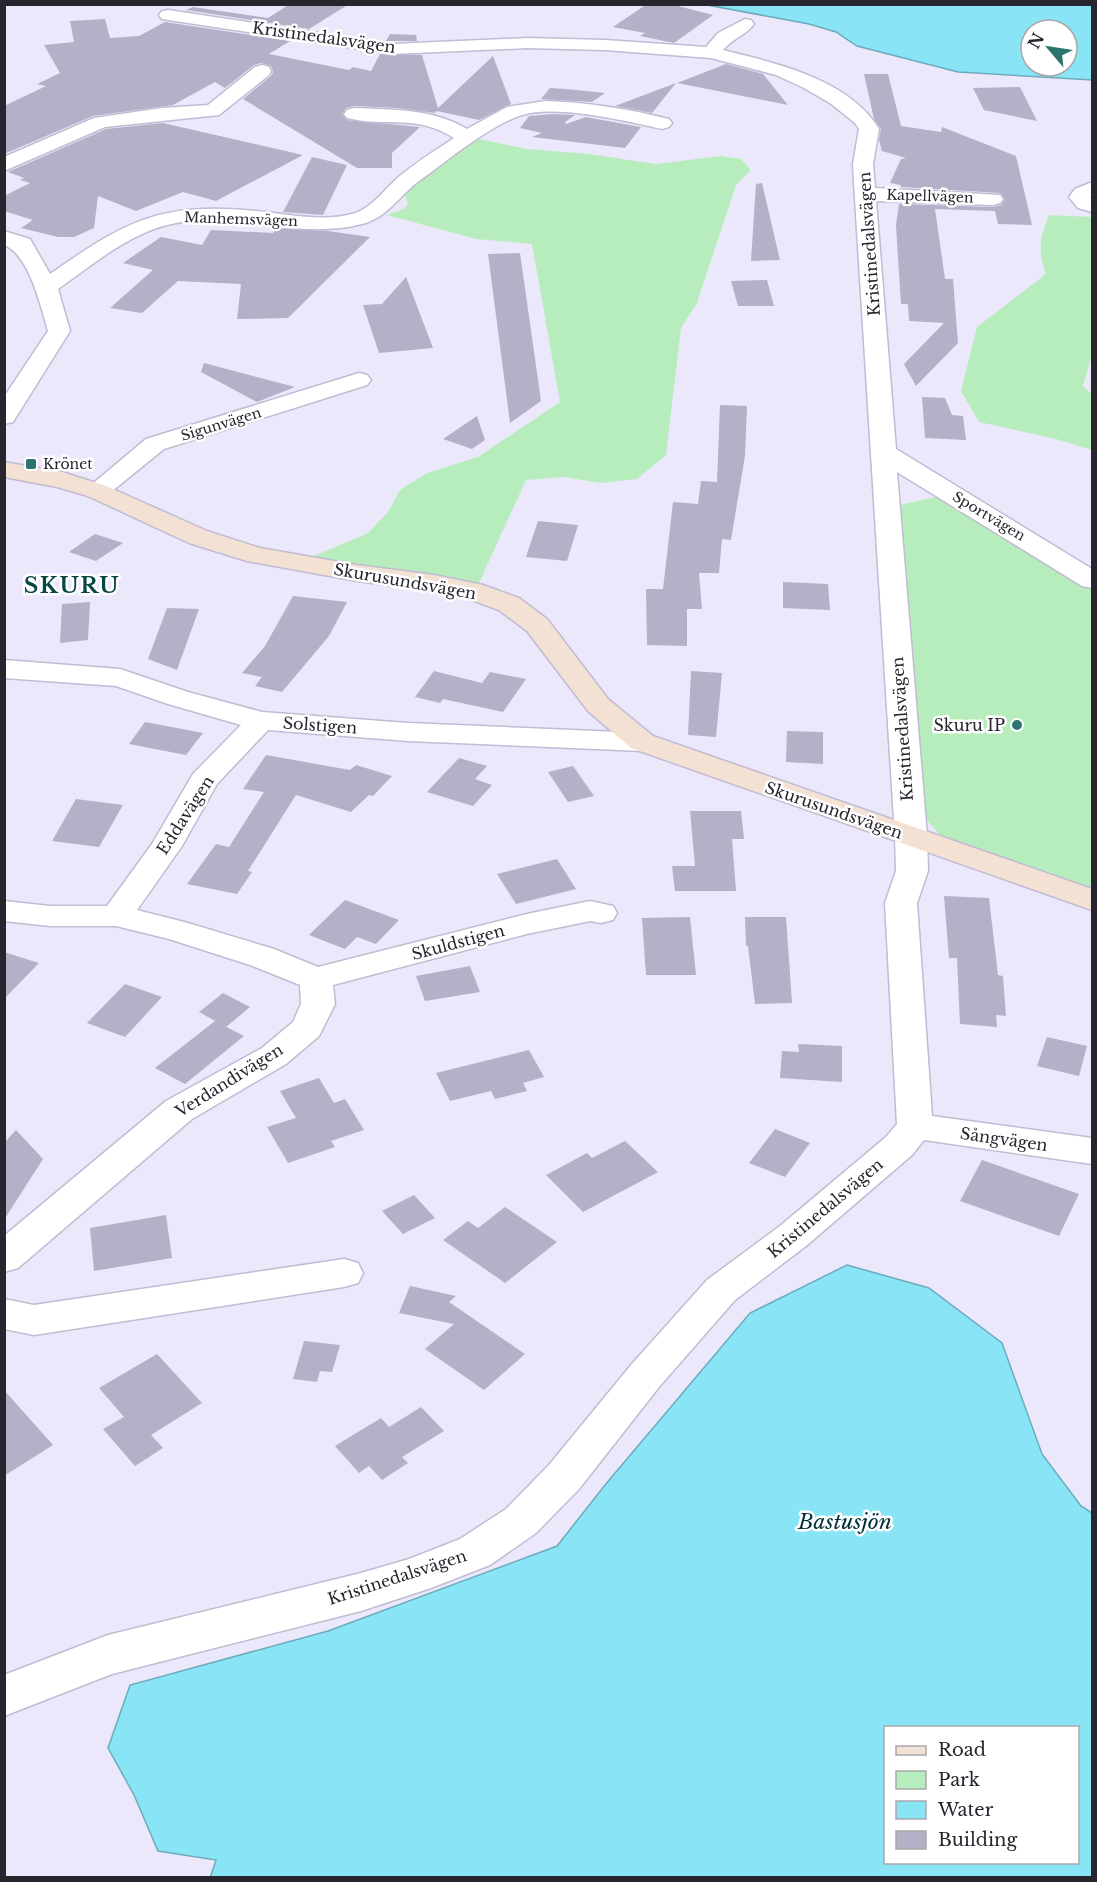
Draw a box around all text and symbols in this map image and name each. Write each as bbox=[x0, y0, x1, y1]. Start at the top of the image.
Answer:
street label: Kristinedalsvägen bbox=[251, 17, 397, 57]
north arrow bbox=[1019, 18, 1079, 78]
text: N bbox=[1023, 29, 1048, 52]
street label: Kristinedalsvägen bbox=[854, 171, 884, 317]
street label: Kapellvägen bbox=[886, 185, 974, 207]
street label: Manhemsvägen bbox=[184, 208, 298, 230]
street label: Sigunvägen bbox=[179, 403, 264, 445]
place label: Krönet bbox=[43, 455, 93, 473]
marker: Krönet bbox=[24, 457, 38, 471]
street label: Sportvägen bbox=[949, 487, 1029, 545]
street label: Skurusundsvägen bbox=[332, 559, 478, 603]
district label: SKURU bbox=[24, 572, 120, 599]
street label: Kristinedalsvägen bbox=[887, 656, 917, 802]
street label: Solstigen bbox=[282, 712, 358, 738]
place label: Skuru IP bbox=[934, 715, 1005, 735]
marker: Skuru IP bbox=[1010, 718, 1024, 732]
street label: Eddavägen bbox=[152, 772, 218, 858]
street label: Skurusundsvägen bbox=[763, 777, 905, 843]
street label: Skuldstigen bbox=[409, 920, 507, 964]
street label: Verdandivägen bbox=[171, 1039, 286, 1122]
street label: Sångvägen bbox=[959, 1123, 1049, 1155]
street label: Kristinedalsvägen bbox=[763, 1154, 887, 1262]
water label: Bastusjön bbox=[797, 1509, 892, 1535]
street label: Kristinedalsvägen bbox=[325, 1545, 469, 1609]
legend bbox=[884, 1726, 1079, 1864]
text: Road bbox=[938, 1739, 986, 1761]
text: Park bbox=[938, 1769, 980, 1791]
text: Water bbox=[937, 1799, 994, 1821]
text: Building bbox=[938, 1829, 1017, 1851]

